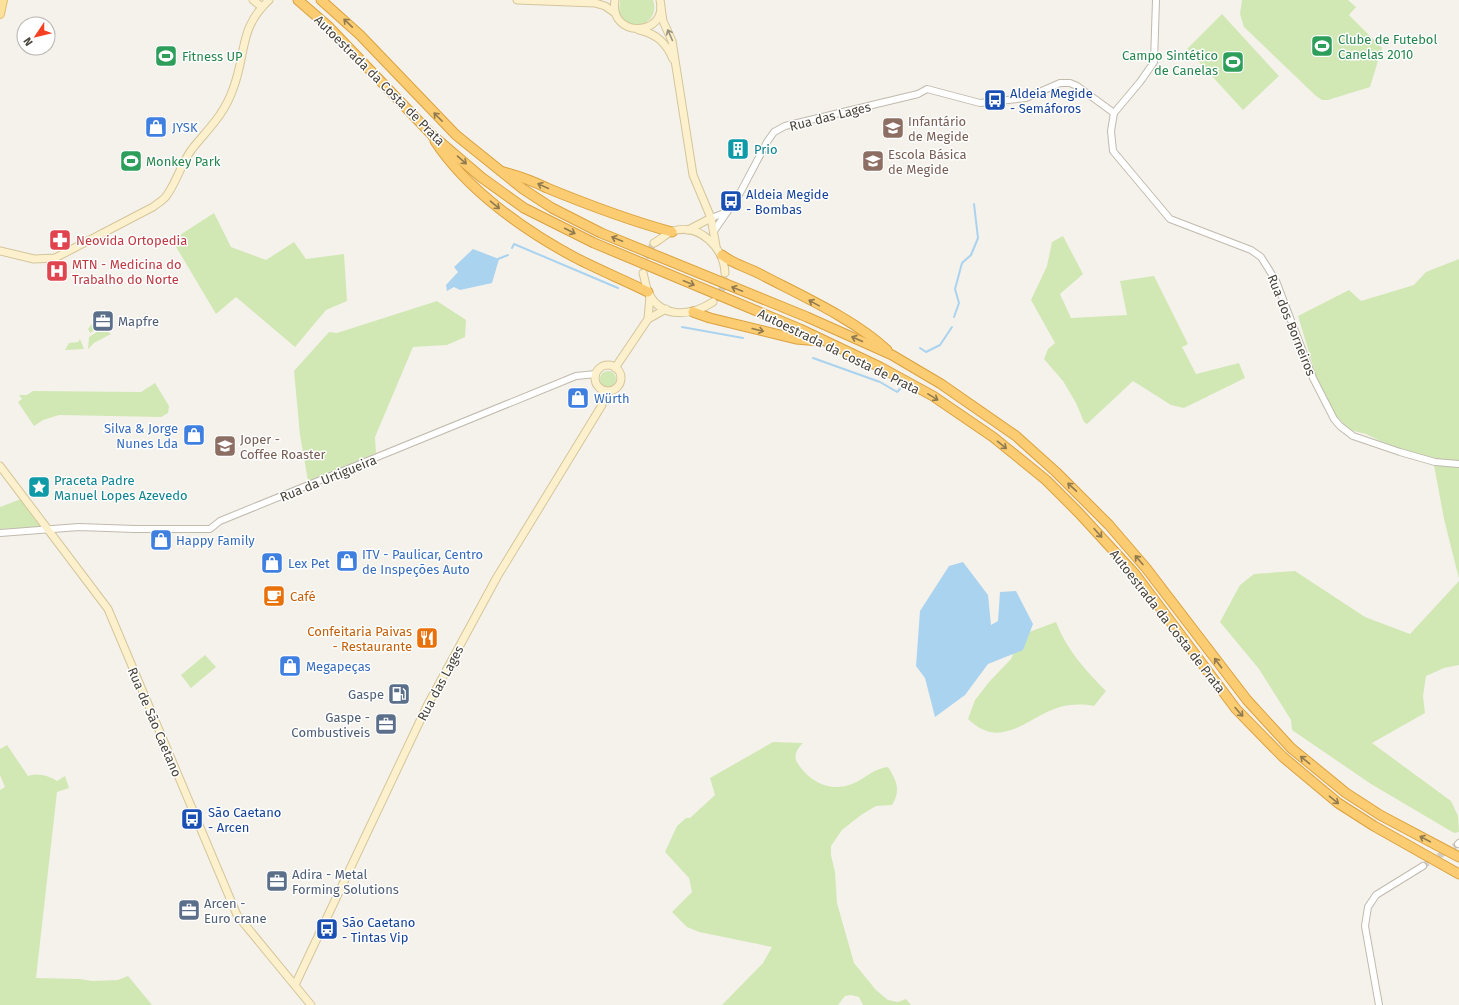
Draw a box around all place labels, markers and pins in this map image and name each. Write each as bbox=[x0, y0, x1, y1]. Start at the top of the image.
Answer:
place label: Clube de Futebol Canelas 2010 bbox=[1338, 32, 1437, 62]
sports icon: Clube de Futebol Canelas 2010 bbox=[1309, 33, 1335, 59]
sports icon: Fitness UP bbox=[153, 43, 179, 69]
place label: Campo Sintético de Canelas bbox=[1122, 48, 1218, 78]
place label: Fitness UP bbox=[182, 49, 243, 64]
sports icon: Campo Sintético de Canelas bbox=[1220, 49, 1246, 75]
place label: Aldeia Megide - Semáforos bbox=[1010, 86, 1093, 116]
bus stop icon: Aldeia Megide - Semáforos bbox=[982, 87, 1008, 113]
shop icon: JYSK bbox=[143, 114, 169, 140]
place label: Infantário de Megide bbox=[908, 114, 969, 144]
school or university icon: Infantário de Megide bbox=[880, 115, 906, 141]
place label: JYSK bbox=[172, 120, 198, 135]
building icon: Prio bbox=[725, 136, 751, 162]
place label: Prio bbox=[754, 142, 778, 157]
place label: Escola Básica de Megide bbox=[888, 147, 967, 177]
sports icon: Monkey Park bbox=[118, 148, 144, 174]
school or university icon: Escola Básica de Megide bbox=[860, 148, 886, 174]
place label: Monkey Park bbox=[146, 154, 221, 169]
place label: Aldeia Megide - Bombas bbox=[746, 187, 829, 217]
bus stop icon: Aldeia Megide - Bombas bbox=[718, 188, 744, 214]
pharmacy icon: Neovida Ortopedia bbox=[47, 227, 73, 253]
place label: Neovida Ortopedia bbox=[76, 233, 187, 248]
place label: MTN - Medicina do Trabalho do Norte bbox=[72, 257, 182, 287]
hospital icon: MTN - Medicina do Trabalho do Norte bbox=[44, 258, 70, 284]
office icon: Mapfre bbox=[90, 308, 116, 334]
place label: Mapfre bbox=[118, 314, 159, 329]
shop icon: Würth bbox=[565, 385, 591, 411]
place label: Würth bbox=[594, 391, 630, 406]
place label: Silva & Jorge Nunes Lda bbox=[104, 421, 178, 451]
shop icon: Silva & Jorge Nunes Lda bbox=[181, 422, 207, 448]
place label: Joper - Coffee Roaster bbox=[240, 432, 326, 462]
school or university icon: Joper - Coffee Roaster bbox=[212, 433, 238, 459]
place label: Praceta Padre Manuel Lopes Azevedo bbox=[54, 473, 188, 503]
place icon: Praceta Padre Manuel Lopes Azevedo bbox=[26, 474, 52, 500]
shop icon: Happy Family bbox=[148, 527, 174, 553]
place label: Happy Family bbox=[176, 533, 255, 548]
place label: ITV - Paulicar, Centro de Inspeções Auto bbox=[362, 547, 483, 577]
shop icon: ITV - Paulicar, Centro de Inspeções Auto bbox=[334, 548, 360, 574]
shop icon: Lex Pet bbox=[259, 550, 285, 576]
place label: Lex Pet bbox=[288, 556, 330, 571]
cafe icon: Café bbox=[261, 583, 287, 609]
place label: Café bbox=[290, 589, 316, 604]
place label: Confeitaria Paivas - Restaurante bbox=[307, 624, 412, 654]
restaurant icon: Confeitaria Paivas - Restaurante bbox=[414, 625, 440, 651]
shop icon: Megapeças bbox=[277, 653, 303, 679]
place label: Megapeças bbox=[306, 659, 371, 674]
fuel station icon: Gaspe bbox=[386, 681, 412, 707]
place label: Gaspe bbox=[348, 687, 384, 702]
place label: Gaspe - Combustiveis bbox=[291, 710, 370, 740]
office icon: Gaspe - Combustiveis bbox=[373, 711, 399, 737]
place label: São Caetano - Arcen bbox=[208, 805, 281, 835]
bus stop icon: São Caetano - Arcen bbox=[179, 806, 205, 832]
place label: Adira - Metal Forming Solutions bbox=[292, 867, 399, 897]
office icon: Adira - Metal Forming Solutions bbox=[264, 868, 290, 894]
place label: Arcen - Euro crane bbox=[204, 896, 267, 926]
office icon: Arcen - Euro crane bbox=[176, 897, 202, 923]
place label: São Caetano - Tintas Vip bbox=[342, 915, 415, 945]
bus stop icon: São Caetano - Tintas Vip bbox=[314, 916, 340, 942]

